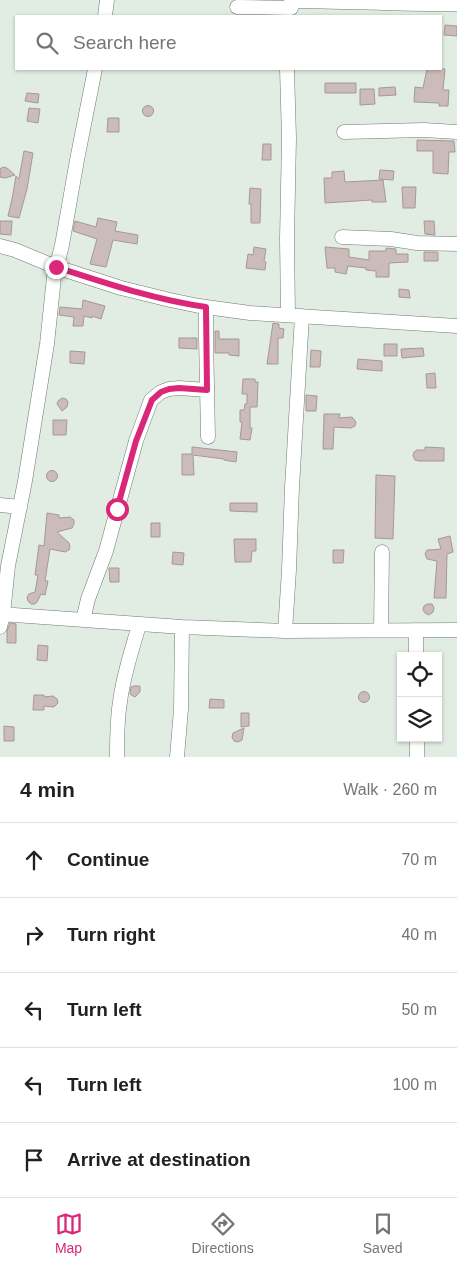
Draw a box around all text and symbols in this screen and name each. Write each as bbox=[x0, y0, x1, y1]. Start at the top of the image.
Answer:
search box bbox=[15, 15, 442, 70]
icon: search bbox=[33, 29, 61, 57]
text: Search here bbox=[73, 32, 177, 53]
route end bbox=[45, 256, 68, 279]
route start bbox=[106, 498, 129, 521]
map controls bbox=[397, 652, 442, 742]
button: locate bbox=[397, 652, 442, 697]
button: layers bbox=[397, 697, 442, 742]
text: 4 min bbox=[20, 778, 75, 801]
text: Walk · 260 m bbox=[343, 781, 437, 798]
icon: ahead bbox=[20, 846, 48, 874]
text: Continue bbox=[67, 849, 149, 870]
text: 70 m bbox=[401, 851, 437, 868]
icon: right bbox=[20, 921, 48, 949]
text: Turn right bbox=[67, 924, 155, 945]
text: 40 m bbox=[401, 926, 437, 943]
icon: left bbox=[20, 996, 48, 1024]
text: Turn left bbox=[67, 999, 142, 1020]
text: 50 m bbox=[401, 1001, 437, 1018]
icon: left bbox=[20, 1071, 48, 1099]
text: Turn left bbox=[67, 1074, 142, 1095]
text: 100 m bbox=[393, 1076, 437, 1093]
icon: arrive bbox=[20, 1146, 48, 1174]
text: Arrive at destination bbox=[67, 1149, 251, 1170]
tab: Map bbox=[55, 1210, 83, 1256]
tab: Directions bbox=[192, 1210, 254, 1256]
tab: Saved bbox=[363, 1210, 402, 1256]

